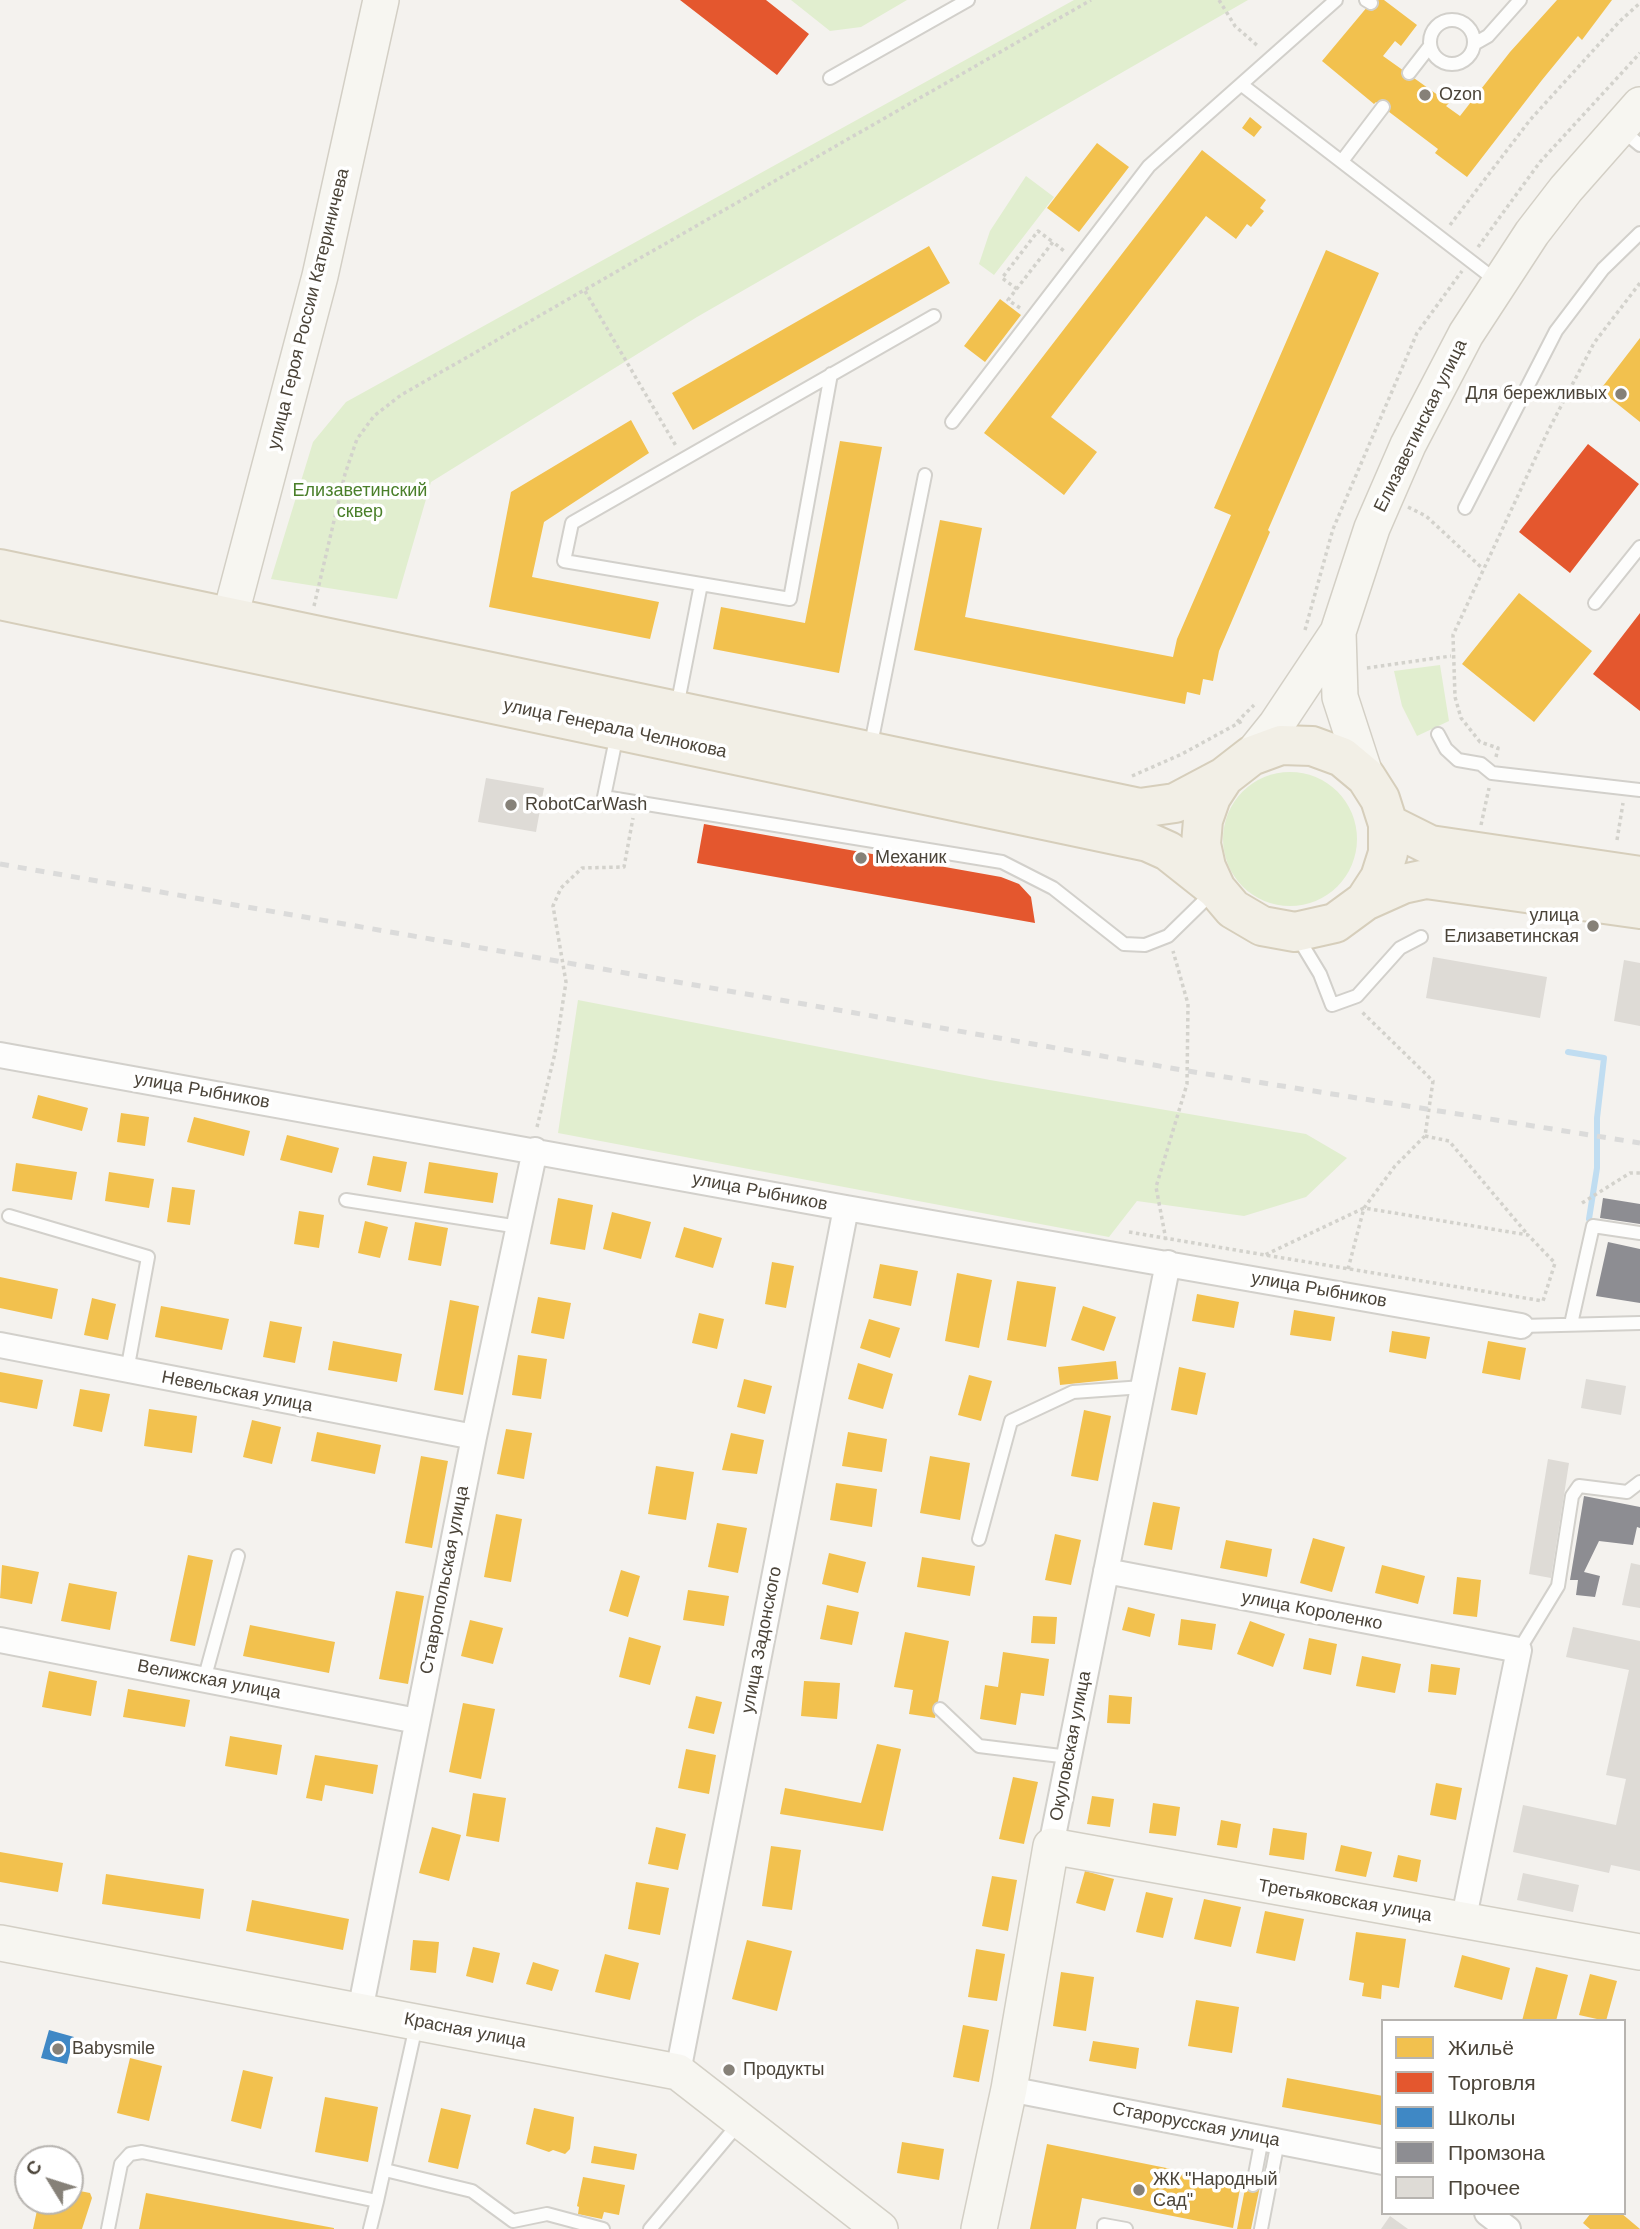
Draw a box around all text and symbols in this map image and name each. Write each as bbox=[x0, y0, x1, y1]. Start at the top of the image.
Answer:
place label: Ozon bbox=[1439, 84, 1482, 106]
marker: Ozon bbox=[1417, 87, 1433, 103]
street label: улица Героя России Катериничева bbox=[264, 166, 354, 452]
street label: Елизаветинская улица bbox=[1370, 336, 1472, 516]
place label: Для бережливых bbox=[1466, 383, 1607, 405]
marker: Для бережливых bbox=[1613, 386, 1629, 402]
park label: Елизаветинский сквер bbox=[293, 480, 427, 522]
street label: улица Генерала Челнокова bbox=[501, 695, 729, 763]
place label: RobotCarWash bbox=[525, 794, 647, 816]
marker: RobotCarWash bbox=[503, 797, 519, 813]
place label: Механик bbox=[875, 847, 946, 869]
marker: Механик bbox=[853, 850, 869, 866]
place label: улица Елизаветинская bbox=[1444, 905, 1579, 948]
marker: улица Елизаветинская bbox=[1585, 918, 1601, 934]
street label: улица Рыбников bbox=[132, 1068, 272, 1114]
street label: улица Рыбников bbox=[691, 1168, 829, 1216]
street label: улица Рыбников bbox=[1249, 1267, 1389, 1313]
street label: Невельская улица bbox=[160, 1367, 314, 1417]
street label: Ставропольская улица bbox=[416, 1484, 474, 1676]
street label: улица Задонского bbox=[737, 1565, 787, 1715]
street label: улица Короленко bbox=[1240, 1587, 1384, 1635]
street label: Велижская улица bbox=[136, 1656, 282, 1704]
street label: Окуловская улица bbox=[1046, 1669, 1096, 1823]
street label: Третьяковская улица bbox=[1257, 1875, 1433, 1927]
street label: Красная улица bbox=[402, 2009, 528, 2053]
legend bbox=[1381, 2019, 1626, 2215]
text: Жильё bbox=[1448, 2036, 1514, 2059]
place label: Babysmile bbox=[72, 2038, 155, 2060]
marker: Babysmile bbox=[50, 2041, 66, 2057]
place label: Продукты bbox=[743, 2059, 824, 2081]
marker: Продукты bbox=[721, 2062, 737, 2078]
text: Торговля bbox=[1448, 2071, 1536, 2094]
street label: Старорусская улица bbox=[1110, 2098, 1282, 2152]
text: Школы bbox=[1448, 2106, 1515, 2129]
text: Промзона bbox=[1448, 2141, 1545, 2164]
north arrow bbox=[14, 2145, 84, 2215]
text: С bbox=[21, 2156, 46, 2180]
place label: ЖК "Народный Сад" bbox=[1153, 2169, 1278, 2212]
text: Прочее bbox=[1448, 2176, 1520, 2199]
marker: ЖК "Народный Сад" bbox=[1131, 2182, 1147, 2198]

